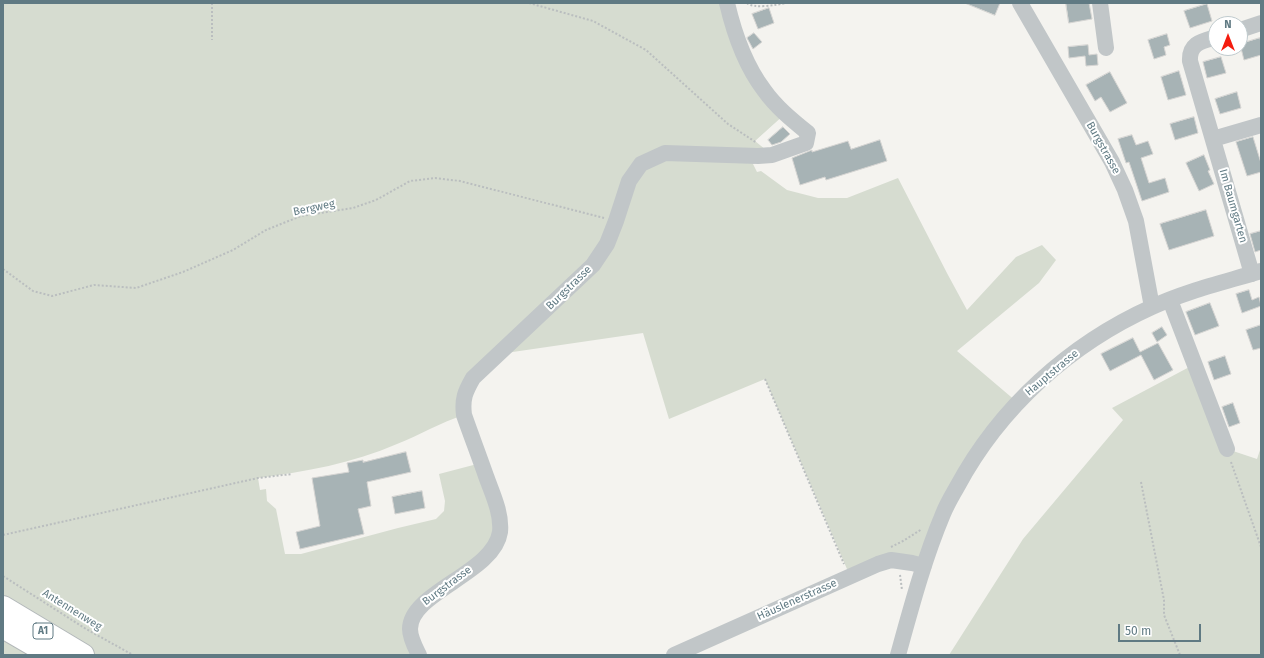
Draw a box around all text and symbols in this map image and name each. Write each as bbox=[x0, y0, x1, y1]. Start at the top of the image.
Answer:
north arrow bbox=[1208, 16, 1248, 56]
text: N bbox=[1224, 18, 1232, 31]
street label: Burgstrasse bbox=[1083, 120, 1123, 176]
street label: Im Baumgarten bbox=[1216, 168, 1250, 244]
street label: Bergweg bbox=[292, 197, 336, 219]
street label: Burgstrasse bbox=[544, 263, 594, 313]
street label: Hauptstrasse bbox=[1023, 347, 1081, 399]
street label: Burgstrasse bbox=[420, 563, 474, 609]
street label: Häuslenerstrasse bbox=[755, 577, 839, 623]
street label: Antennenweg bbox=[40, 587, 104, 633]
scale bar bbox=[1120, 616, 1203, 642]
road number: A1 bbox=[33, 623, 53, 639]
text: 50 m bbox=[1125, 624, 1151, 638]

